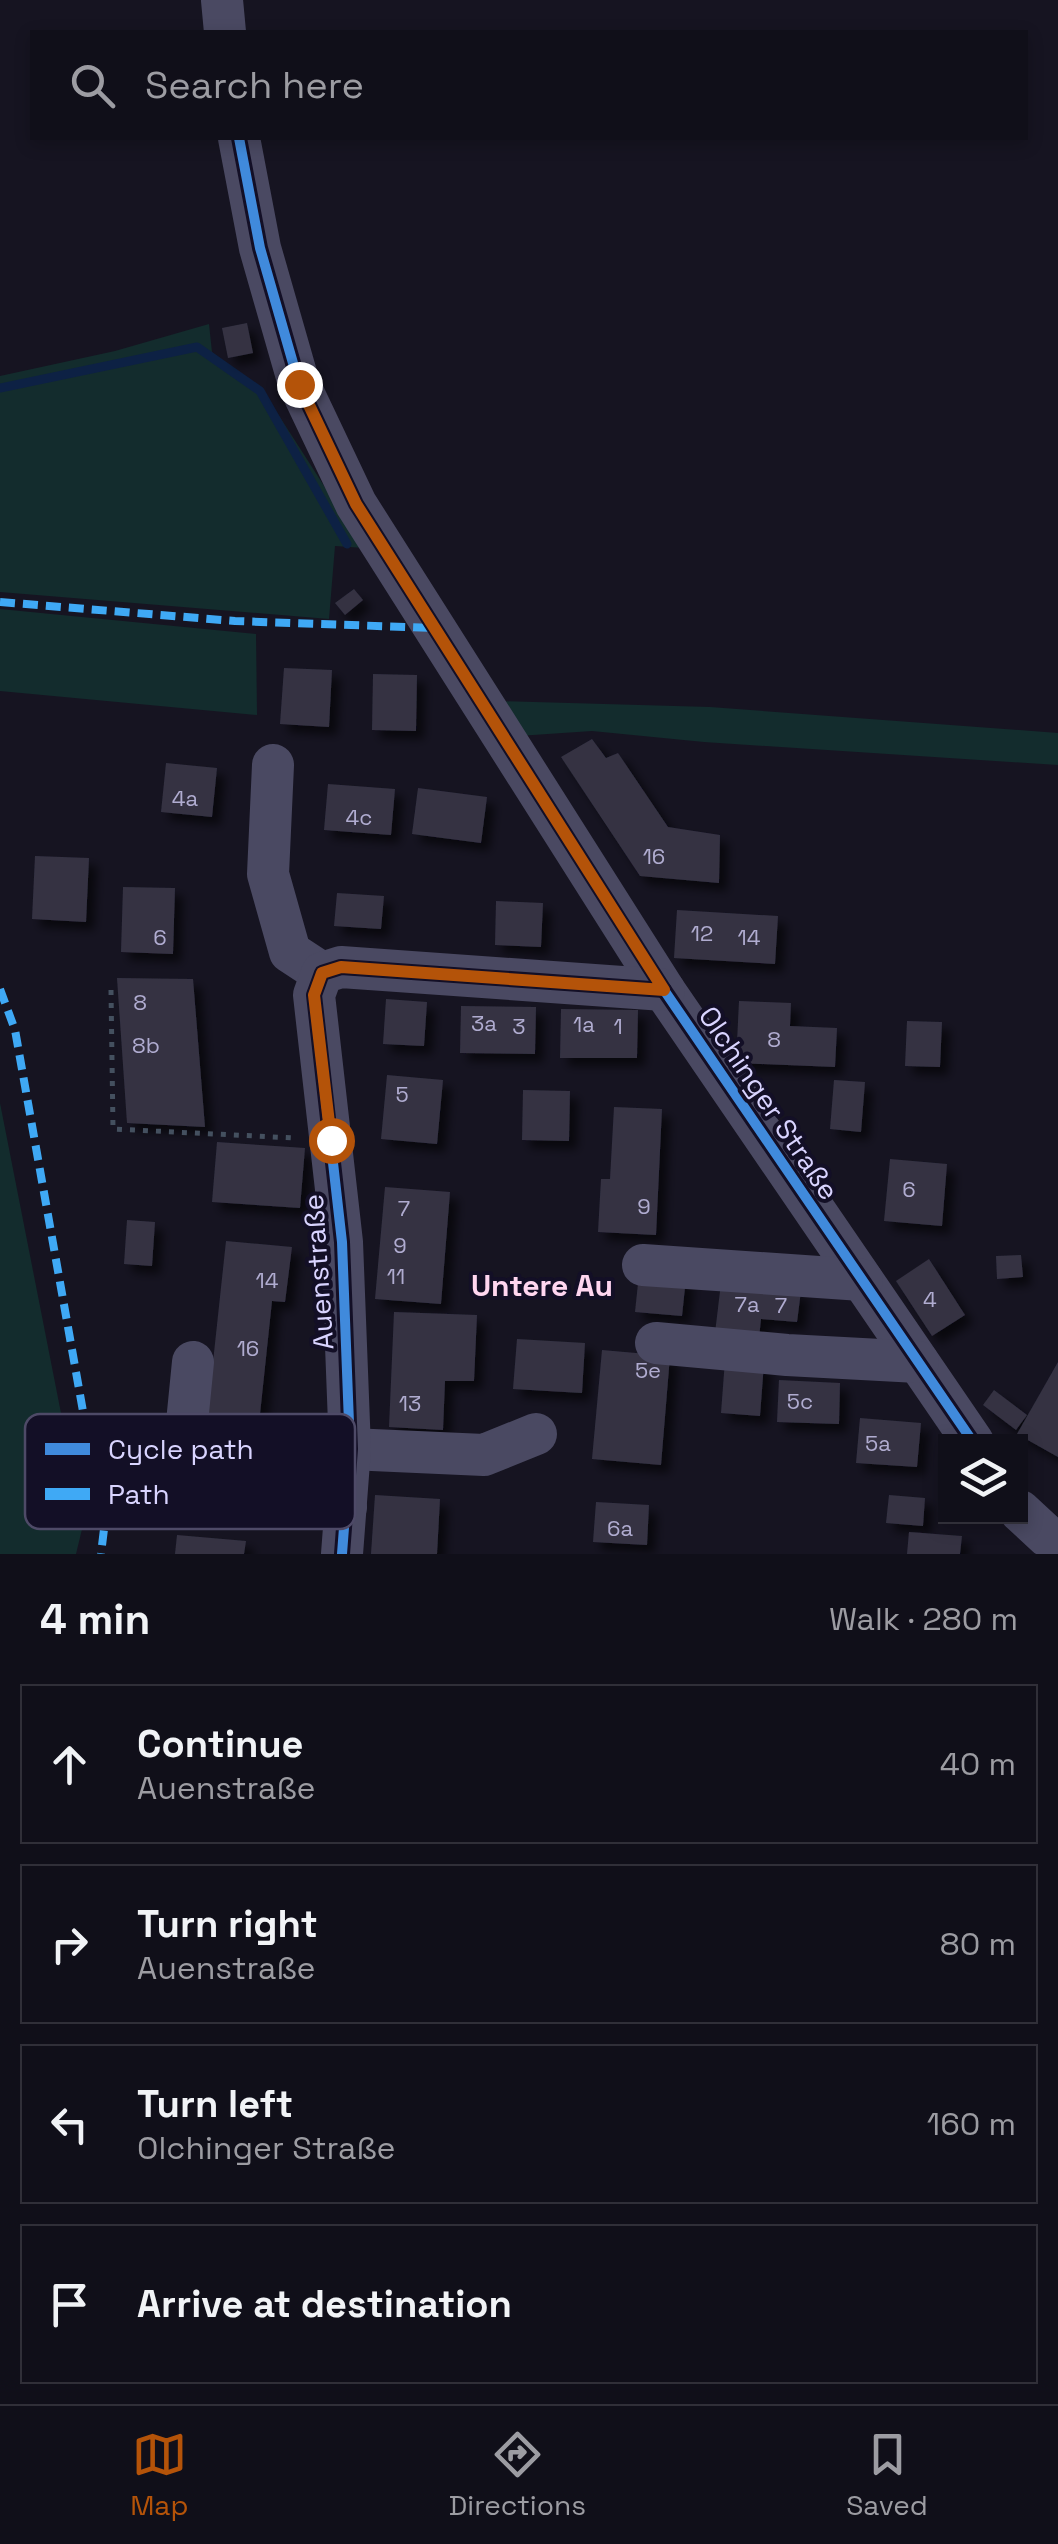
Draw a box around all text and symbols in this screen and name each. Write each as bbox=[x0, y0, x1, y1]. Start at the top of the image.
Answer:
search box bbox=[30, 30, 1028, 140]
icon: search bbox=[65, 58, 120, 113]
text: Search here bbox=[145, 61, 364, 109]
route end bbox=[277, 362, 323, 408]
house number: 4a bbox=[172, 784, 199, 812]
house number: 4c bbox=[346, 803, 372, 831]
house number: 16 bbox=[643, 842, 665, 870]
house number: 12 bbox=[691, 919, 713, 947]
house number: 6 bbox=[153, 923, 167, 951]
house number: 14 bbox=[738, 923, 761, 951]
house number: 8 bbox=[133, 988, 147, 1016]
street label: Olchinger Straße bbox=[691, 999, 847, 1207]
house number: 3a bbox=[471, 1009, 497, 1037]
house number: 1a bbox=[573, 1010, 595, 1038]
house number: 3 bbox=[512, 1012, 526, 1040]
house number: 1 bbox=[613, 1012, 623, 1040]
house number: 8 bbox=[767, 1025, 781, 1053]
house number: 8b bbox=[132, 1031, 160, 1059]
house number: 5 bbox=[395, 1080, 409, 1108]
route start bbox=[309, 1118, 355, 1164]
house number: 6 bbox=[902, 1175, 916, 1203]
house number: 9 bbox=[637, 1192, 651, 1220]
street label: Auenstraße bbox=[295, 1193, 341, 1351]
house number: 7 bbox=[398, 1194, 410, 1222]
house number: 9 bbox=[393, 1231, 407, 1259]
house number: 11 bbox=[387, 1262, 405, 1290]
house number: 14 bbox=[256, 1266, 279, 1294]
district label: Untere Au bbox=[471, 1266, 613, 1305]
house number: 4 bbox=[923, 1285, 937, 1313]
house number: 7a bbox=[734, 1290, 760, 1318]
house number: 7 bbox=[775, 1291, 787, 1319]
house number: 16 bbox=[237, 1334, 259, 1362]
house number: 5e bbox=[635, 1356, 661, 1384]
house number: 5c bbox=[787, 1387, 813, 1415]
house number: 13 bbox=[399, 1389, 421, 1417]
legend bbox=[25, 1414, 355, 1529]
house number: 5a bbox=[865, 1429, 891, 1457]
text: Cycle path bbox=[108, 1431, 254, 1467]
map controls bbox=[938, 1434, 1028, 1524]
button: layers bbox=[938, 1434, 1028, 1524]
text: Path bbox=[108, 1476, 170, 1512]
house number: 6a bbox=[607, 1514, 633, 1542]
text: 4 min bbox=[40, 1593, 150, 1646]
text: Walk · 280 m bbox=[829, 1599, 1018, 1639]
text: Continue bbox=[137, 1720, 303, 1768]
icon: ahead bbox=[42, 1737, 97, 1792]
text: 40 m bbox=[940, 1744, 1016, 1784]
text: Auenstraße bbox=[137, 1768, 315, 1808]
text: Turn right bbox=[137, 1900, 318, 1948]
icon: right bbox=[42, 1917, 97, 1972]
text: 80 m bbox=[940, 1924, 1016, 1964]
text: Auenstraße bbox=[137, 1948, 315, 1988]
text: Turn left bbox=[137, 2080, 293, 2128]
icon: left bbox=[42, 2097, 97, 2152]
text: 160 m bbox=[927, 2104, 1016, 2144]
text: Olchinger Straße bbox=[137, 2128, 396, 2168]
icon: arrive bbox=[42, 2277, 97, 2332]
text: Arrive at destination bbox=[137, 2280, 512, 2328]
tab: Map bbox=[130, 2427, 188, 2523]
tab: Directions bbox=[449, 2427, 586, 2523]
tab: Saved bbox=[846, 2427, 928, 2523]

